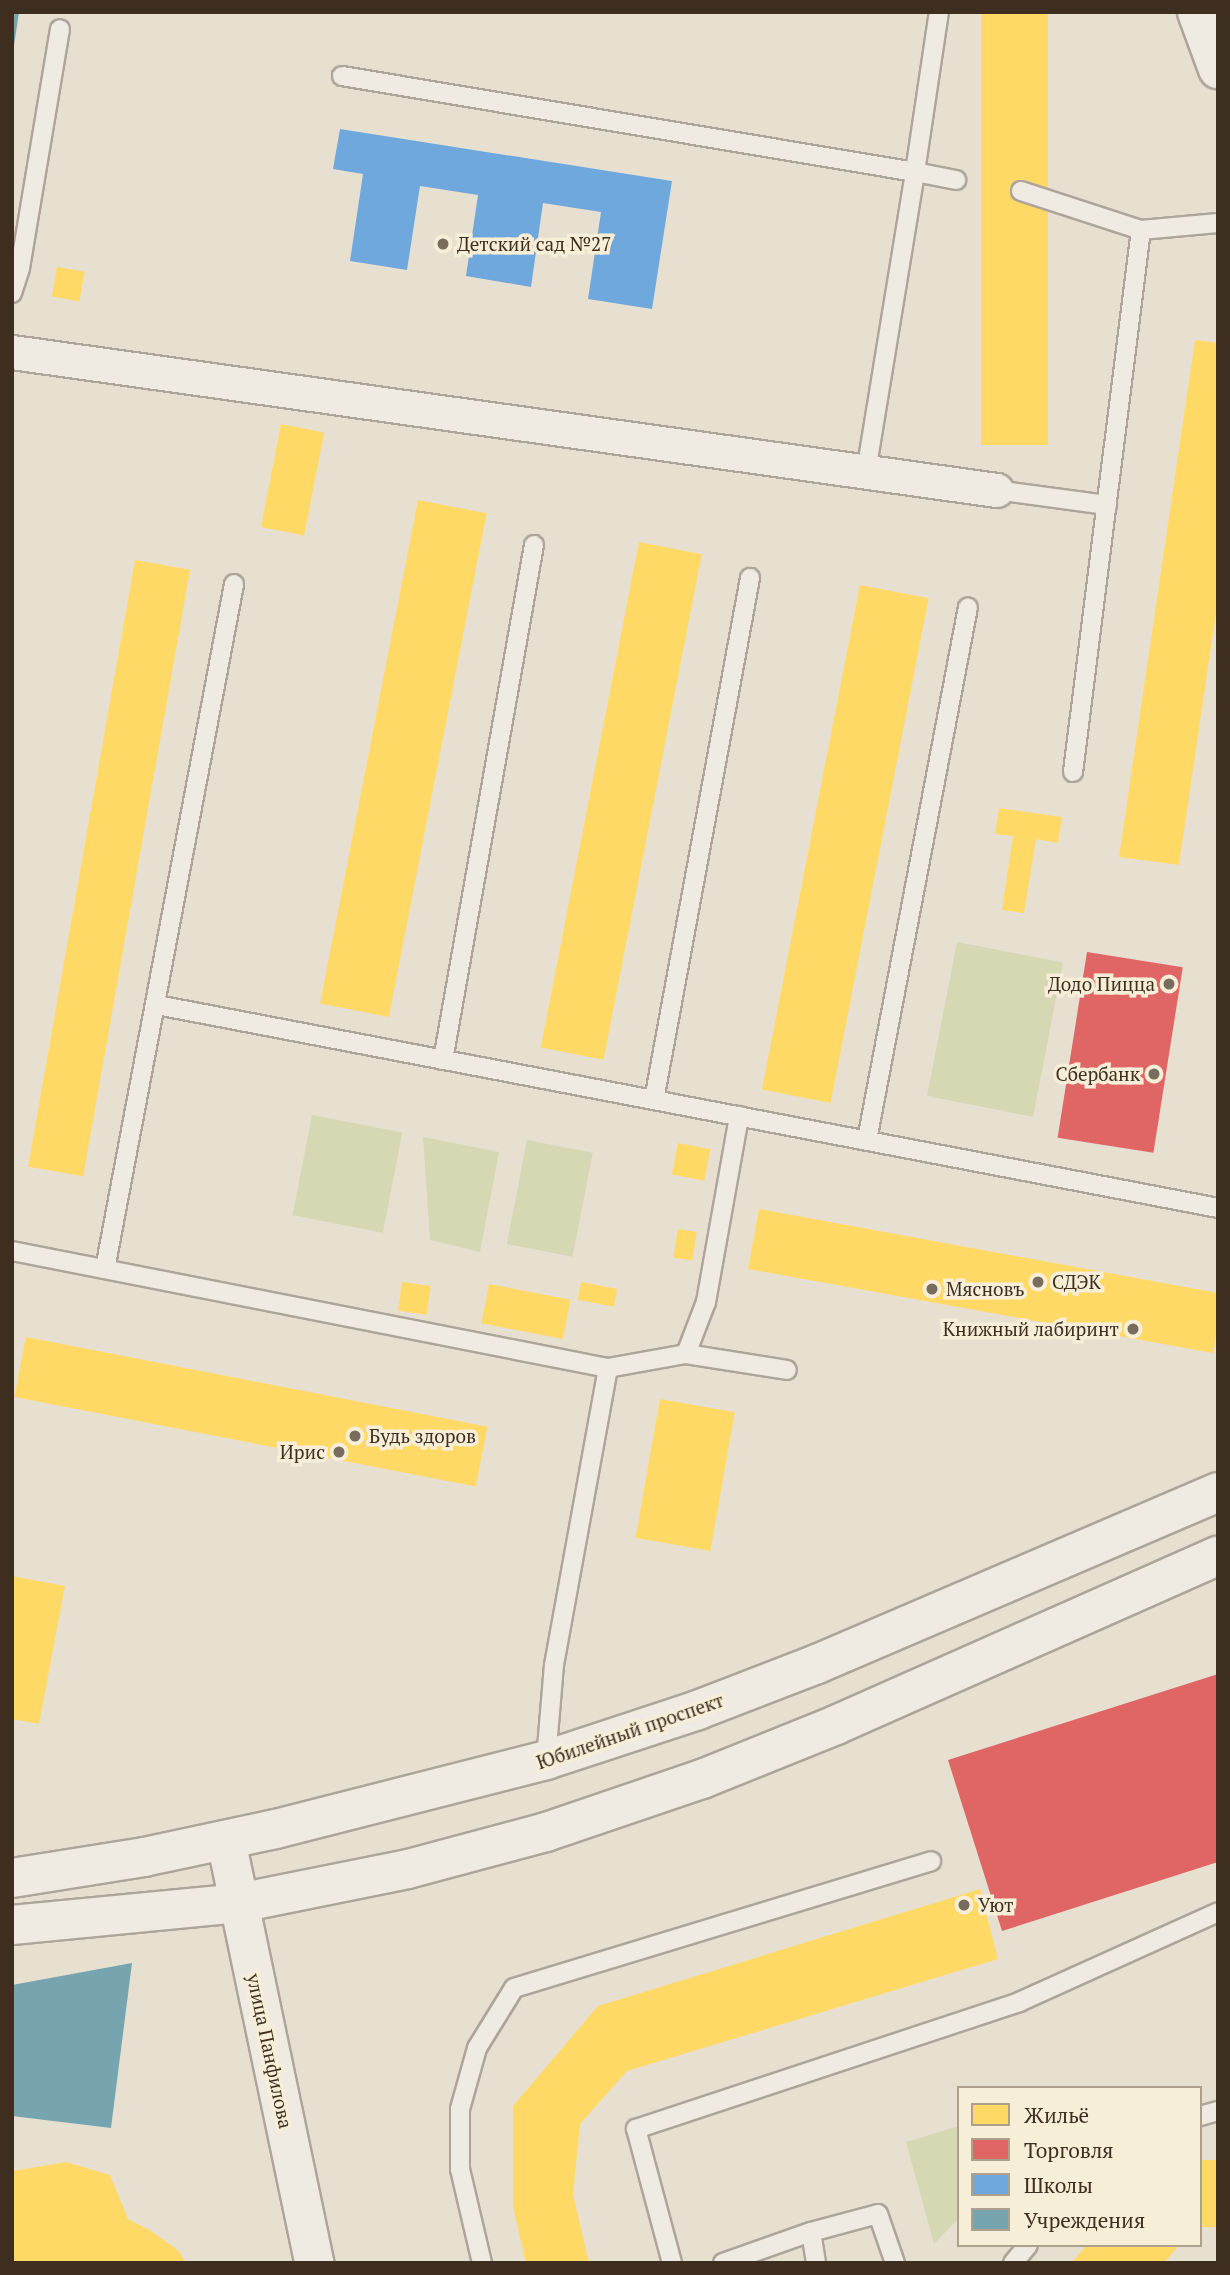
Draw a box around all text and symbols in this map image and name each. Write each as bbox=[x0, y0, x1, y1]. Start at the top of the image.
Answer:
place label: Детский сад №27 bbox=[457, 233, 611, 255]
marker: Детский сад №27 bbox=[435, 236, 451, 252]
place label: Додо Пицца bbox=[1048, 973, 1155, 995]
marker: Додо Пицца bbox=[1161, 976, 1177, 992]
place label: Сбербанк bbox=[1055, 1063, 1140, 1085]
marker: Сбербанк bbox=[1146, 1066, 1162, 1082]
place label: СДЭК bbox=[1052, 1271, 1101, 1293]
marker: СДЭК bbox=[1030, 1274, 1046, 1290]
place label: Мясновъ bbox=[946, 1278, 1025, 1300]
marker: Мясновъ bbox=[924, 1281, 940, 1297]
place label: Книжный лабиринт bbox=[942, 1318, 1119, 1340]
marker: Книжный лабиринт bbox=[1125, 1321, 1141, 1337]
place label: Будь здоров bbox=[369, 1425, 476, 1447]
marker: Будь здоров bbox=[347, 1428, 363, 1444]
place label: Ирис bbox=[280, 1441, 325, 1463]
marker: Ирис bbox=[331, 1444, 347, 1460]
street label: Юбилейный проспект bbox=[534, 1688, 726, 1774]
place label: Уют bbox=[978, 1894, 1013, 1916]
marker: Уют bbox=[956, 1897, 972, 1913]
street label: улица Панфилова bbox=[242, 1972, 298, 2130]
legend bbox=[957, 2086, 1202, 2247]
text: Жильё bbox=[1024, 2101, 1089, 2129]
text: Торговля bbox=[1024, 2136, 1113, 2164]
text: Школы bbox=[1024, 2171, 1093, 2199]
text: Учреждения bbox=[1024, 2206, 1145, 2234]

